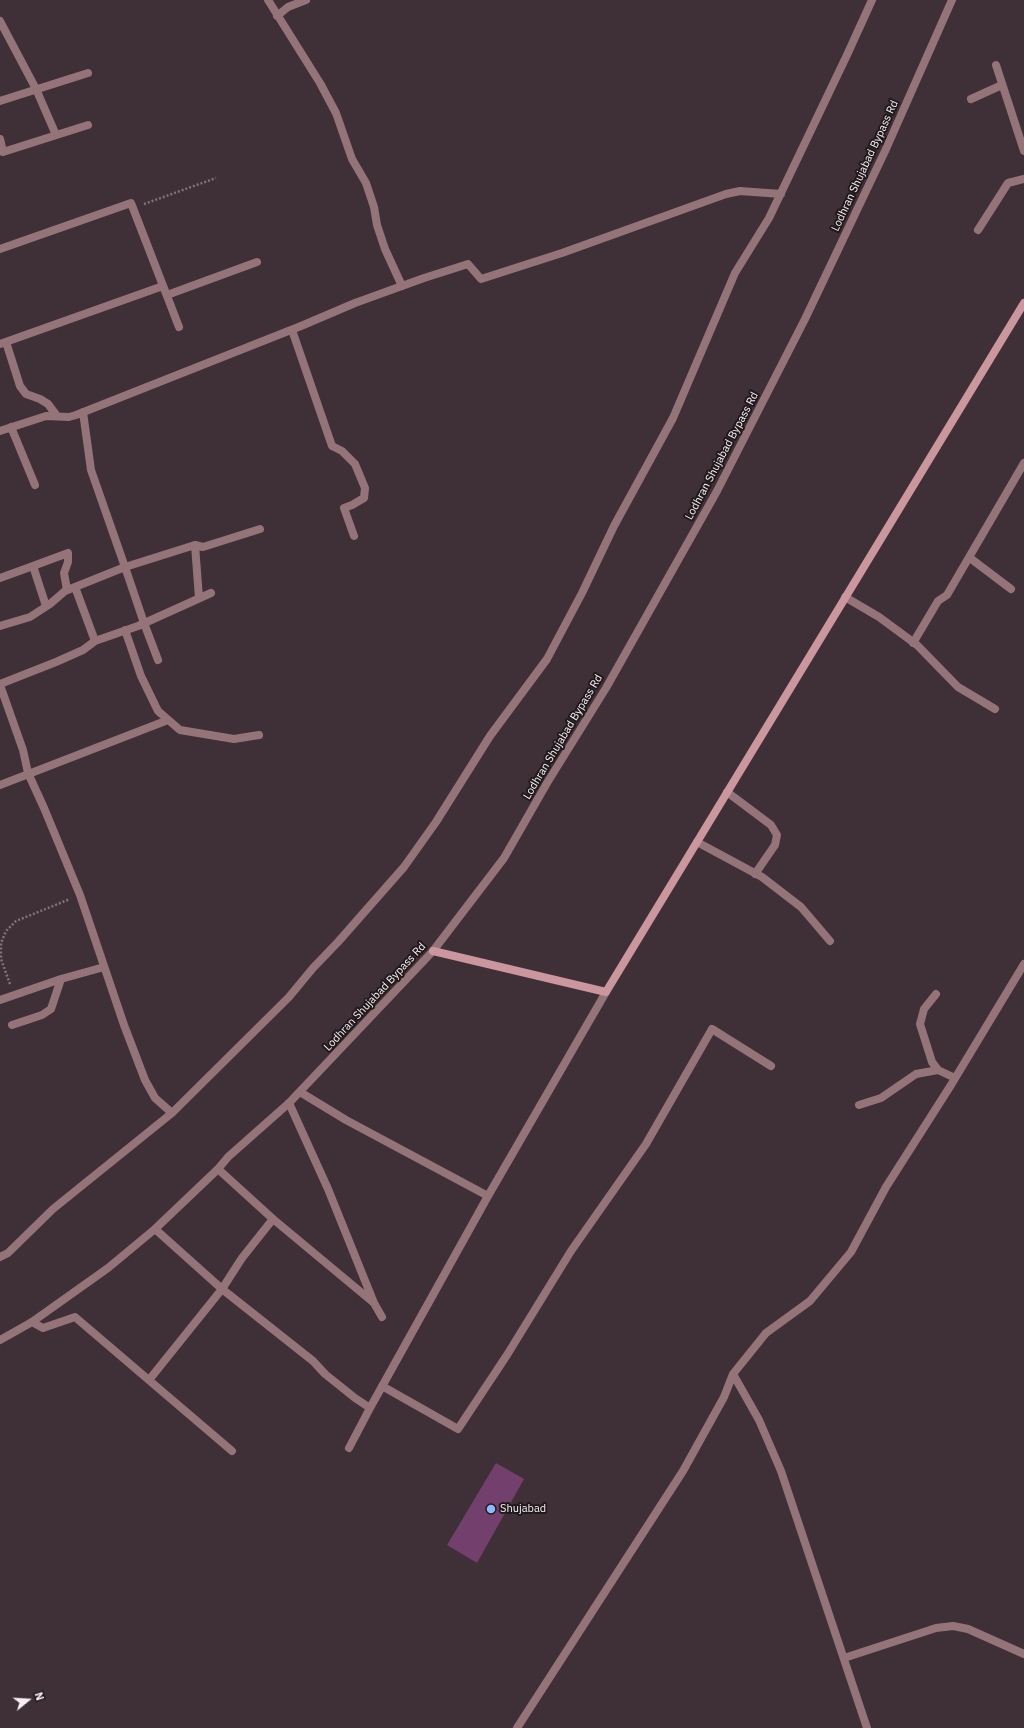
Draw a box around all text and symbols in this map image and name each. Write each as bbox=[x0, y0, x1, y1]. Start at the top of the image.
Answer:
street label: Lodhran Shujabad Bypass Rd bbox=[829, 98, 901, 234]
street label: Lodhran Shujabad Bypass Rd bbox=[683, 390, 761, 522]
street label: Lodhran Shujabad Bypass Rd bbox=[521, 672, 605, 802]
street label: Lodhran Shujabad Bypass Rd bbox=[321, 940, 429, 1054]
place label: Shujabad bbox=[500, 1502, 546, 1516]
marker: Shujabad bbox=[485, 1503, 497, 1515]
north arrow bbox=[8, 1680, 48, 1720]
text: N bbox=[32, 1690, 47, 1702]

